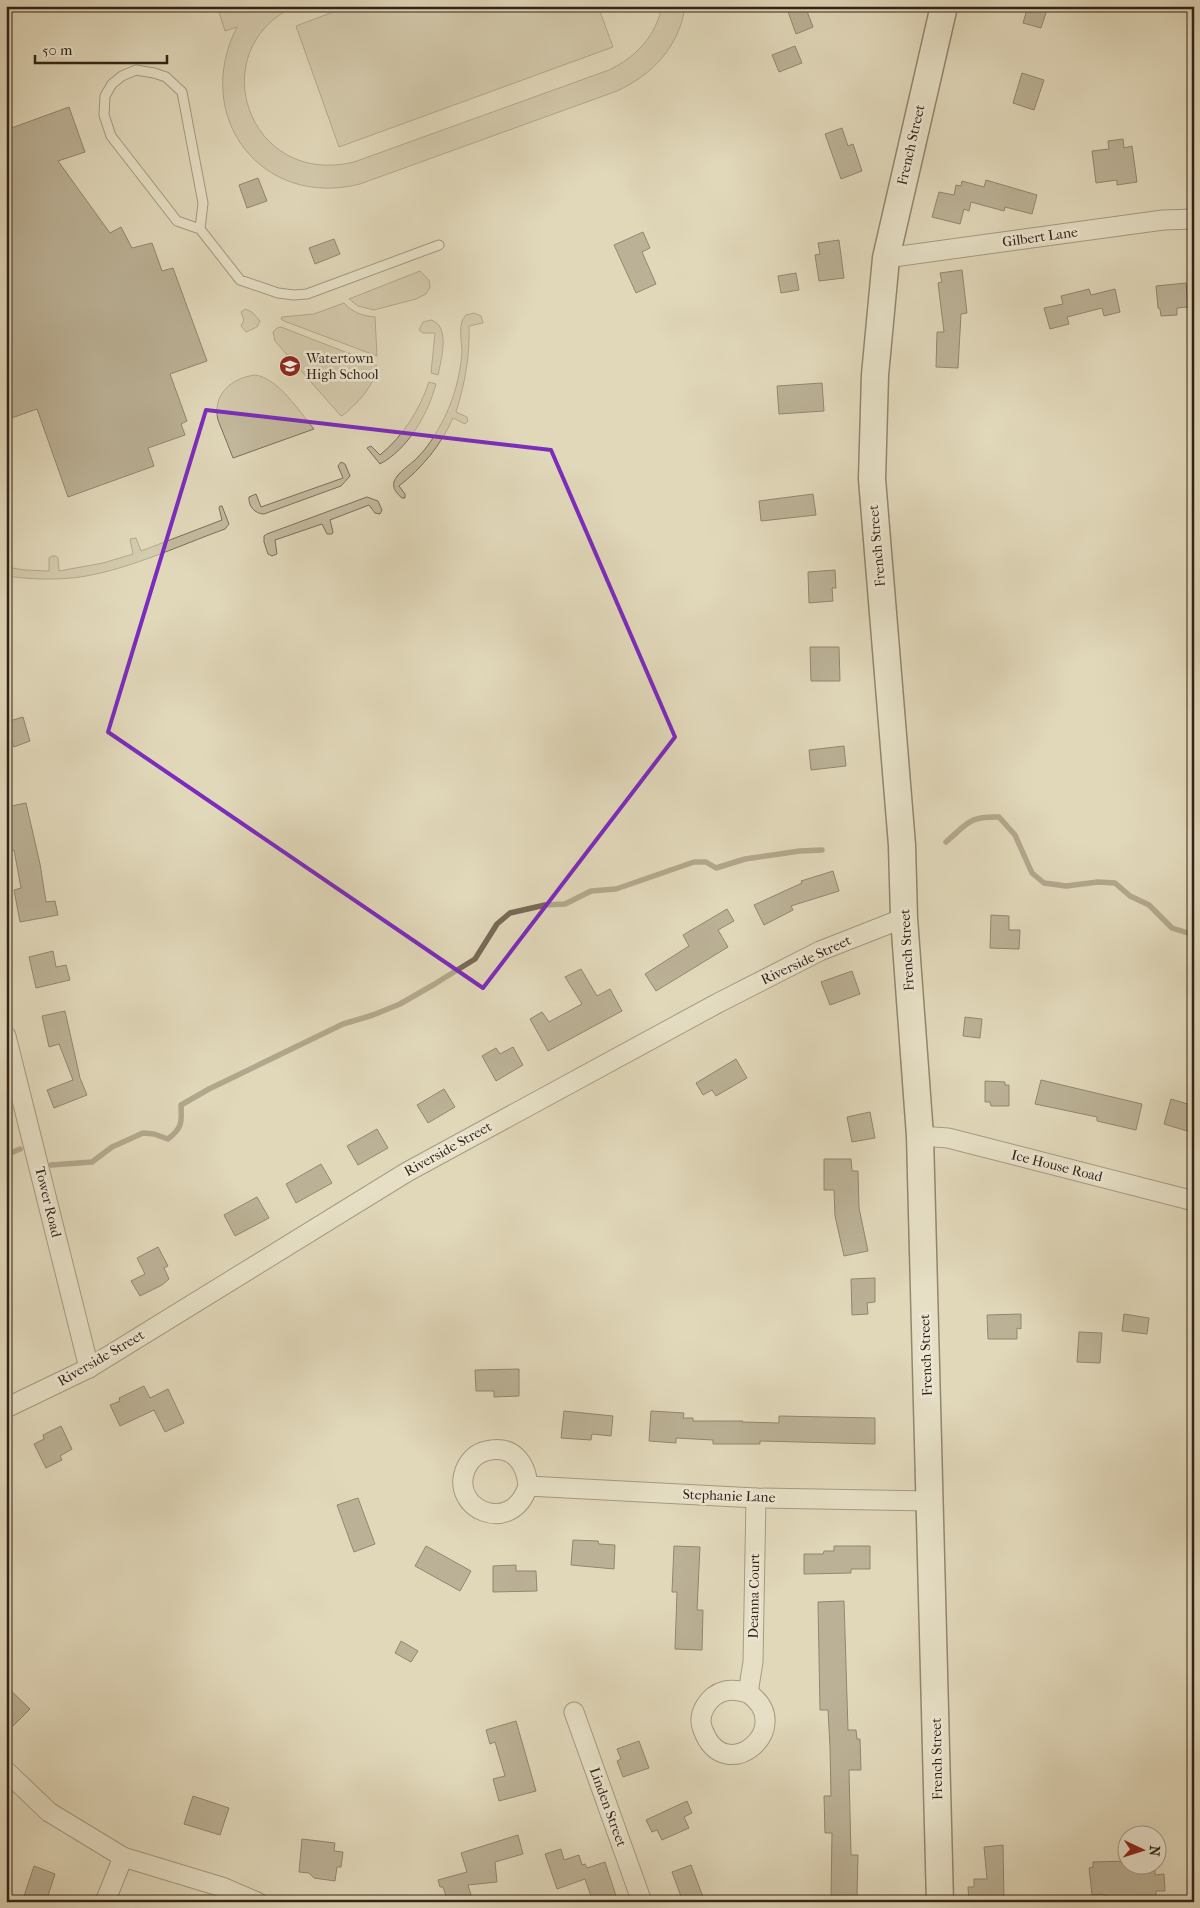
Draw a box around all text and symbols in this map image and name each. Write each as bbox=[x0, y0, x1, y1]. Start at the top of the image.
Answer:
scale bar bbox=[35, 32, 168, 64]
text: 50 m bbox=[42, 41, 73, 59]
street label: French Street bbox=[893, 103, 929, 187]
street label: Gilbert Lane bbox=[1001, 223, 1079, 251]
place label: Watertown High School bbox=[305, 350, 379, 383]
school or university icon: Watertown High School bbox=[278, 354, 302, 378]
street label: French Street bbox=[865, 504, 889, 588]
street label: French Street bbox=[896, 908, 918, 992]
street label: Riverside Street bbox=[758, 932, 854, 988]
street label: Riverside Street bbox=[401, 1118, 495, 1180]
street label: Ice House Road bbox=[1010, 1146, 1105, 1186]
street label: Tower Road bbox=[31, 1165, 65, 1239]
street label: French Street bbox=[916, 1314, 936, 1396]
street label: Riverside Street bbox=[55, 1326, 147, 1390]
street label: Stephanie Lane bbox=[682, 1486, 776, 1506]
street label: Deanna Court bbox=[745, 1553, 763, 1639]
street label: French Street bbox=[928, 1718, 946, 1800]
street label: Linden Street bbox=[586, 1765, 630, 1849]
north arrow bbox=[1118, 1826, 1168, 1876]
text: N bbox=[1146, 1845, 1163, 1857]

